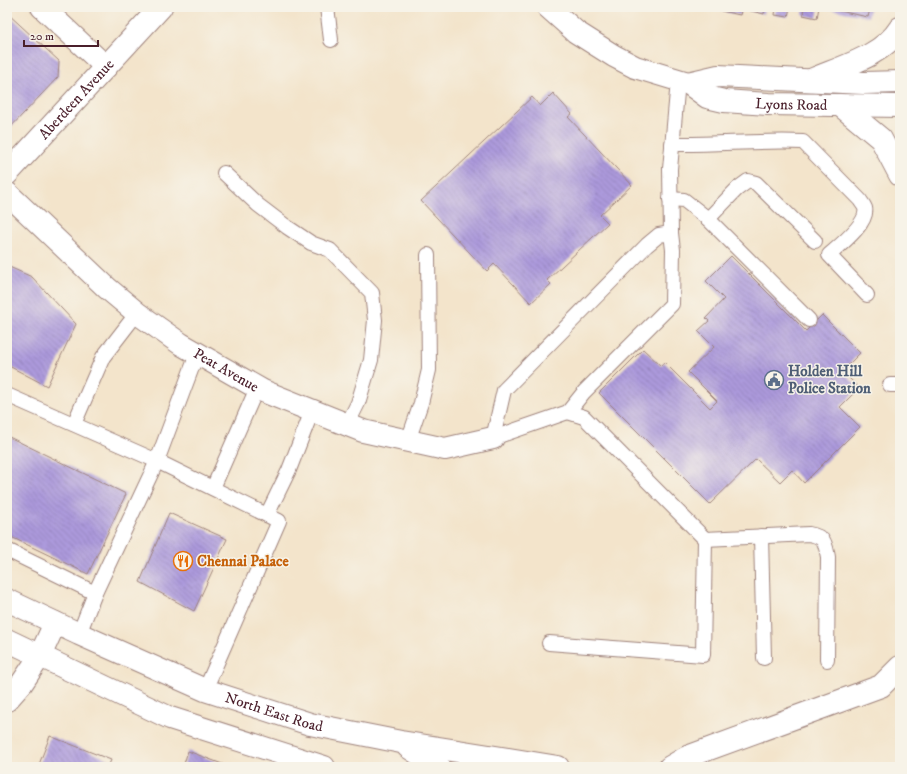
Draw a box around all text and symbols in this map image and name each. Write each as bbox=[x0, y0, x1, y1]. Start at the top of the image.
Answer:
scale bar bbox=[24, 22, 98, 48]
text: 20 m bbox=[30, 29, 54, 44]
street label: Aberdeen Avenue bbox=[35, 55, 118, 144]
street label: Lyons Road bbox=[755, 94, 828, 115]
street label: Peat Avenue bbox=[190, 344, 262, 397]
place label: Holden Hill Police Station bbox=[788, 362, 871, 398]
public building icon: Holden Hill Police Station bbox=[763, 369, 785, 391]
restaurant icon: Chennai Palace bbox=[172, 550, 194, 572]
place label: Chennai Palace bbox=[197, 552, 290, 571]
street label: North East Road bbox=[222, 688, 325, 736]

